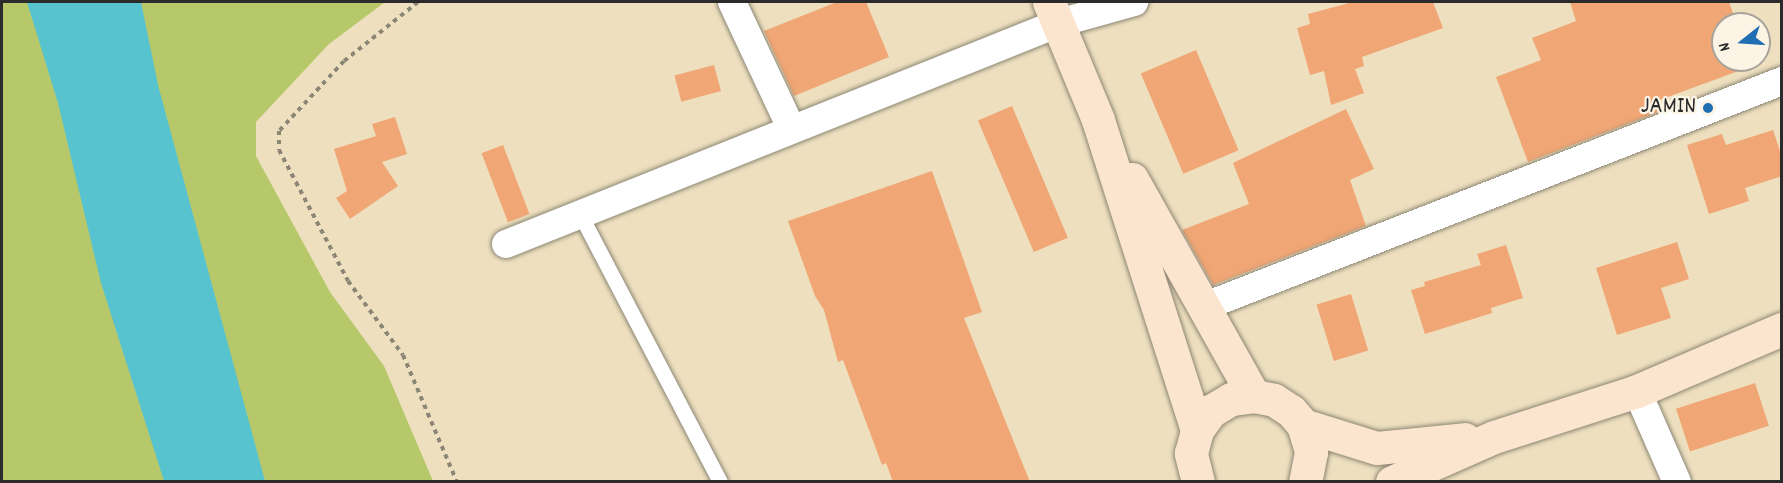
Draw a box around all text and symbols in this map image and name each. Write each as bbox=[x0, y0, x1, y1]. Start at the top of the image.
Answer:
north arrow bbox=[1711, 12, 1771, 72]
text: N bbox=[1713, 40, 1737, 54]
place label: JAMIN bbox=[1641, 94, 1696, 122]
marker: JAMIN bbox=[1701, 101, 1715, 115]

